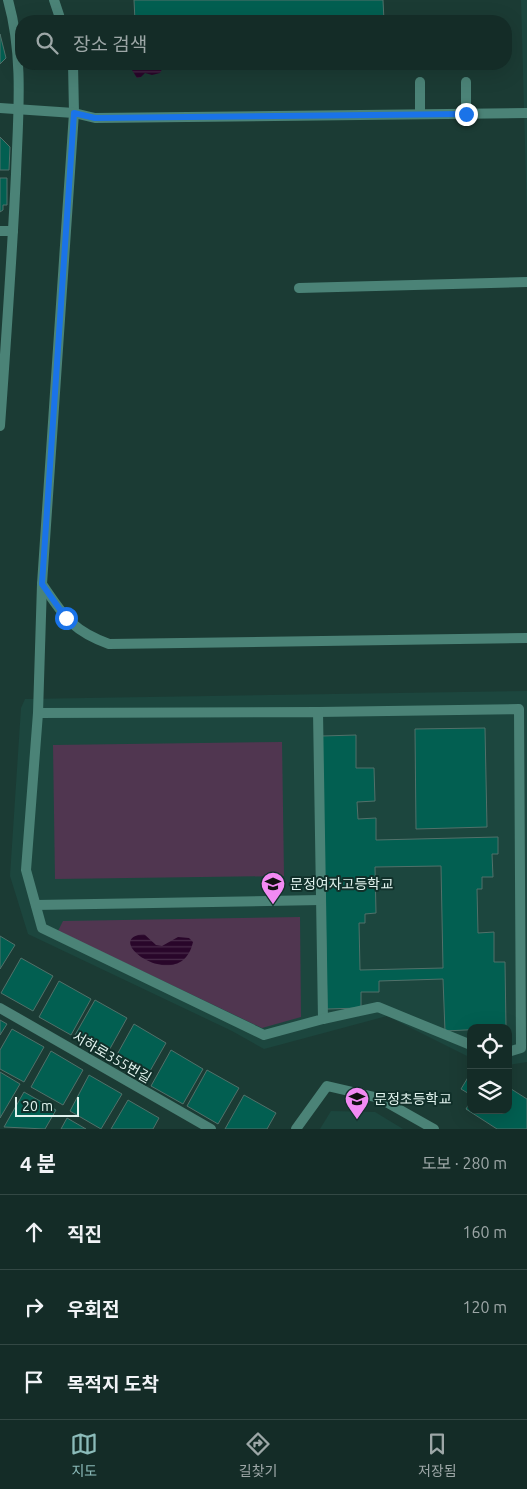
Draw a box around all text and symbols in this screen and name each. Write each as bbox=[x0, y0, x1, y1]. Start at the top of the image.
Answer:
search box bbox=[15, 15, 512, 70]
icon: search bbox=[33, 29, 61, 57]
text: 장소 검색 bbox=[73, 33, 147, 55]
route end bbox=[455, 103, 478, 126]
route start bbox=[55, 607, 78, 630]
school or university icon: 문정여자고등학교 bbox=[260, 871, 286, 905]
place label: 문정여자고등학교 bbox=[290, 876, 393, 892]
map controls bbox=[467, 1024, 512, 1114]
button: locate bbox=[467, 1024, 512, 1069]
street label: 서하로355번길 bbox=[70, 1028, 154, 1086]
button: layers bbox=[467, 1069, 512, 1114]
school or university icon: 문정초등학교 bbox=[344, 1086, 370, 1120]
place label: 문정초등학교 bbox=[374, 1091, 451, 1107]
scale bar bbox=[15, 1094, 79, 1117]
text: 20 m bbox=[22, 1098, 53, 1114]
text: 4 분 bbox=[20, 1151, 56, 1175]
text: 도보 · 280 m bbox=[422, 1154, 507, 1172]
icon: ahead bbox=[20, 1218, 48, 1246]
text: 직진 bbox=[67, 1223, 102, 1245]
text: 160 m bbox=[462, 1223, 507, 1241]
icon: right bbox=[20, 1293, 48, 1321]
text: 우회전 bbox=[67, 1298, 119, 1320]
text: 120 m bbox=[462, 1298, 507, 1316]
icon: arrive bbox=[20, 1368, 48, 1396]
text: 목적지 도착 bbox=[67, 1373, 159, 1395]
tab: 지도 bbox=[70, 1430, 98, 1480]
tab: 길찾기 bbox=[239, 1430, 277, 1480]
tab: 저장됨 bbox=[418, 1430, 457, 1480]

